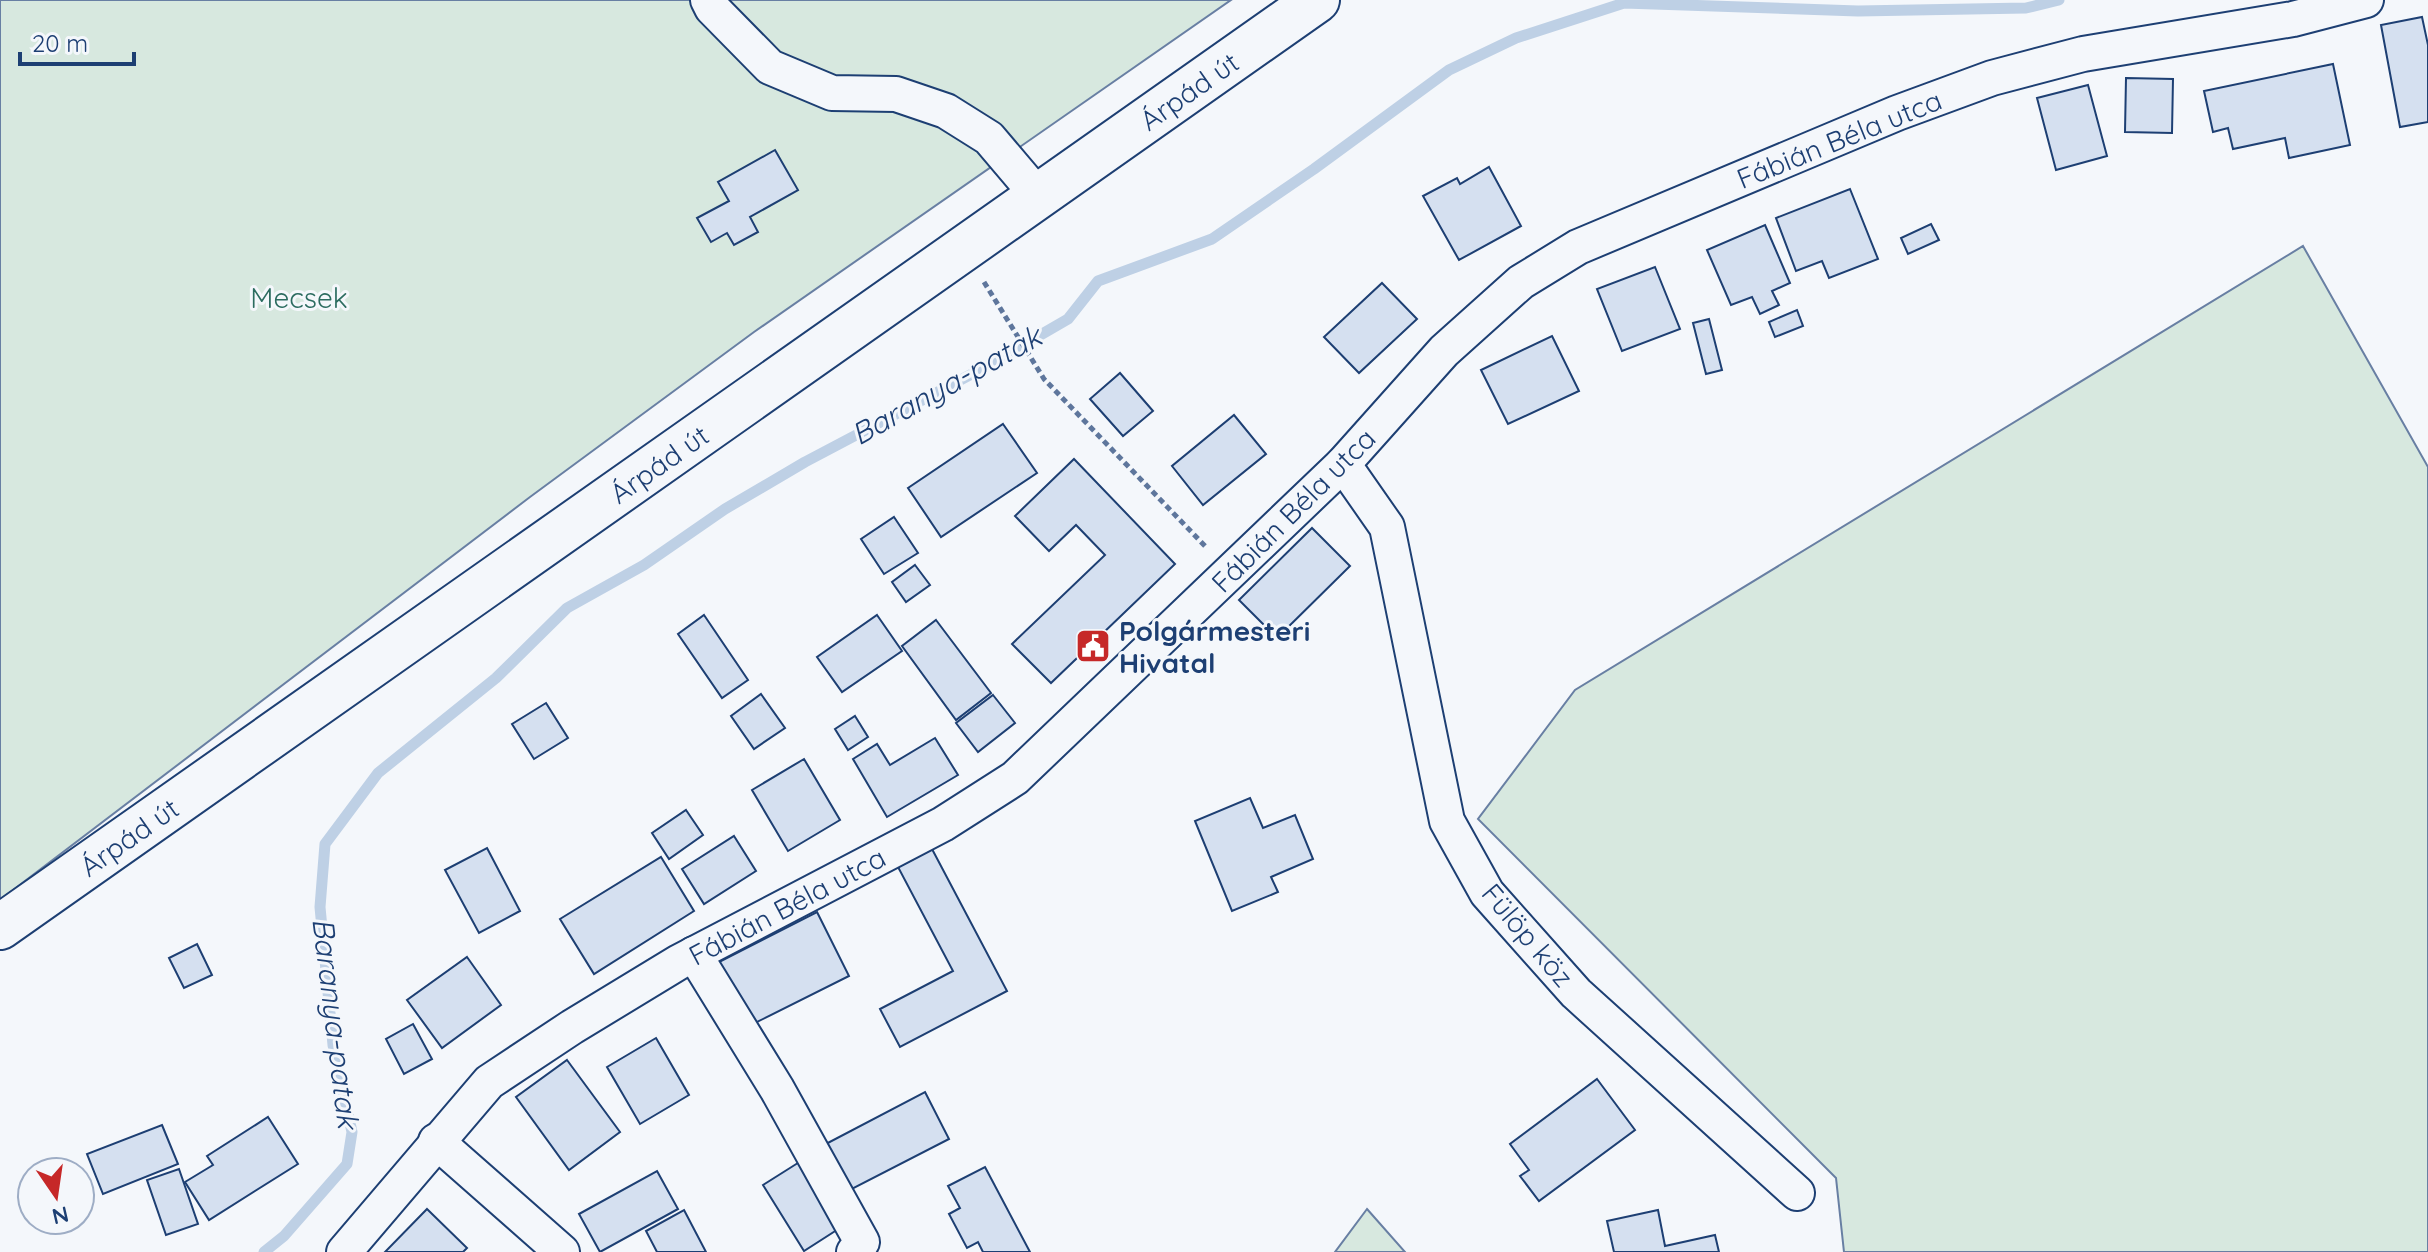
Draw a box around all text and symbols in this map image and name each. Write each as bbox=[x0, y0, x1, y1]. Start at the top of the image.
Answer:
scale bar bbox=[20, 16, 134, 66]
text: 20 m bbox=[32, 28, 88, 58]
street label: Árpád út bbox=[1133, 44, 1245, 138]
street label: Fábián Béla utca bbox=[1731, 82, 1947, 196]
park label: Mecsek bbox=[250, 280, 348, 315]
water label: Baranya-patak bbox=[844, 316, 1050, 453]
street label: Árpád út bbox=[603, 417, 715, 511]
street label: Fábián Béla utca bbox=[1204, 421, 1382, 599]
place label: Polgármesteri Hivatal bbox=[1119, 613, 1310, 680]
public building icon: Polgármesteri Hivatal bbox=[1074, 627, 1112, 665]
street label: Árpád út bbox=[73, 790, 185, 884]
street label: Fábián Béla utca bbox=[683, 839, 891, 973]
street label: Fülöp köz bbox=[1475, 876, 1581, 994]
water label: Baranya-patak bbox=[304, 915, 368, 1133]
north arrow bbox=[16, 1156, 96, 1236]
text: N bbox=[49, 1200, 72, 1231]

